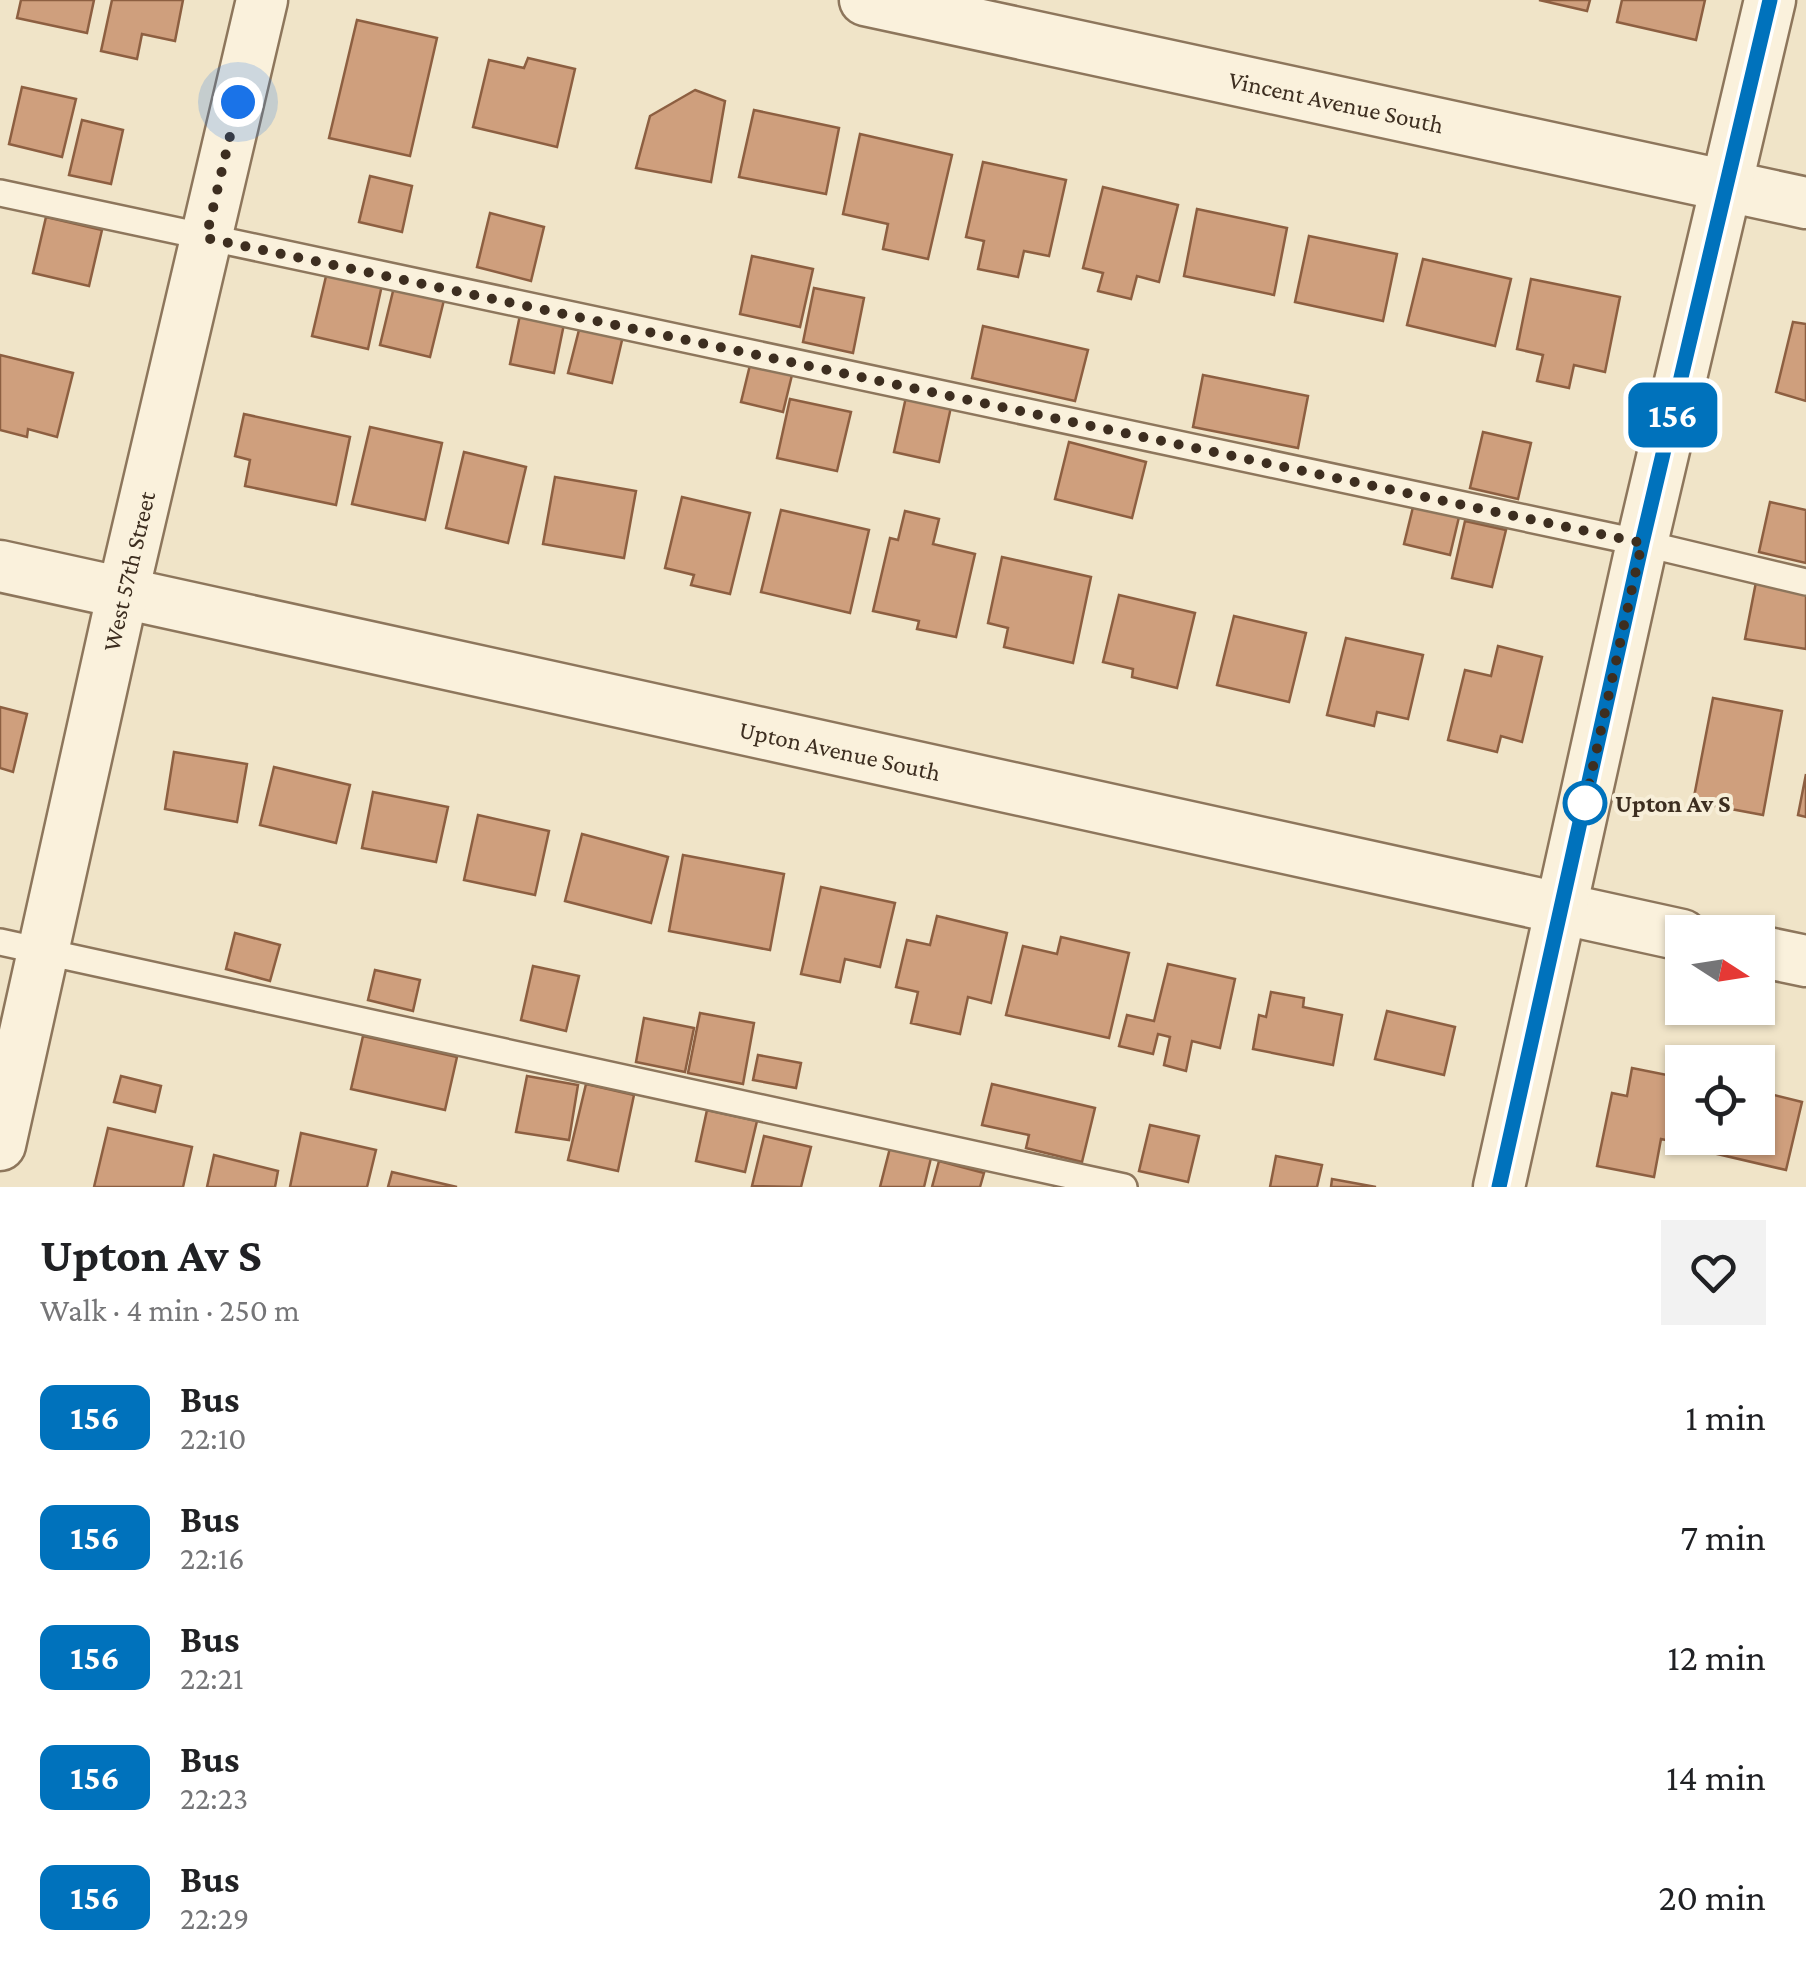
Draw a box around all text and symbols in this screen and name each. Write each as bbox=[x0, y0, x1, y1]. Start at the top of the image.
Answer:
street label: Vincent Avenue South bbox=[1226, 65, 1446, 138]
your location bbox=[213, 77, 263, 127]
line badge: 156 bbox=[1616, 382, 1730, 448]
text: 156 bbox=[1648, 396, 1698, 435]
street label: West 57th Street bbox=[97, 488, 160, 654]
street label: Upton Avenue South bbox=[737, 715, 943, 785]
marker: Upton Av S bbox=[1564, 782, 1606, 824]
place label: Upton Av S bbox=[1615, 790, 1730, 817]
north arrow bbox=[1665, 915, 1775, 1025]
map controls bbox=[1665, 915, 1775, 1155]
button: locate bbox=[1665, 1045, 1775, 1155]
button: heart bbox=[1661, 1220, 1766, 1325]
text: Upton Av S bbox=[40, 1228, 262, 1281]
text: Walk · 4 min · 250 m bbox=[40, 1292, 300, 1328]
text: Bus bbox=[180, 1378, 239, 1420]
text: 1 min bbox=[1685, 1396, 1766, 1438]
text: 156 bbox=[70, 1398, 120, 1437]
text: 22:10 bbox=[180, 1420, 246, 1456]
text: Bus bbox=[180, 1498, 239, 1540]
text: 7 min bbox=[1680, 1516, 1766, 1558]
text: 156 bbox=[70, 1518, 120, 1557]
text: 22:16 bbox=[180, 1540, 245, 1576]
text: Bus bbox=[180, 1618, 239, 1660]
text: 12 min bbox=[1667, 1636, 1766, 1678]
text: 156 bbox=[70, 1638, 120, 1677]
text: 22:21 bbox=[180, 1660, 244, 1696]
text: Bus bbox=[180, 1738, 239, 1780]
text: 14 min bbox=[1666, 1756, 1766, 1798]
text: 156 bbox=[70, 1758, 120, 1797]
text: 22:23 bbox=[180, 1780, 248, 1816]
text: Bus bbox=[180, 1858, 239, 1900]
text: 20 min bbox=[1658, 1876, 1766, 1918]
text: 156 bbox=[70, 1878, 120, 1917]
text: 22:29 bbox=[180, 1900, 249, 1936]

